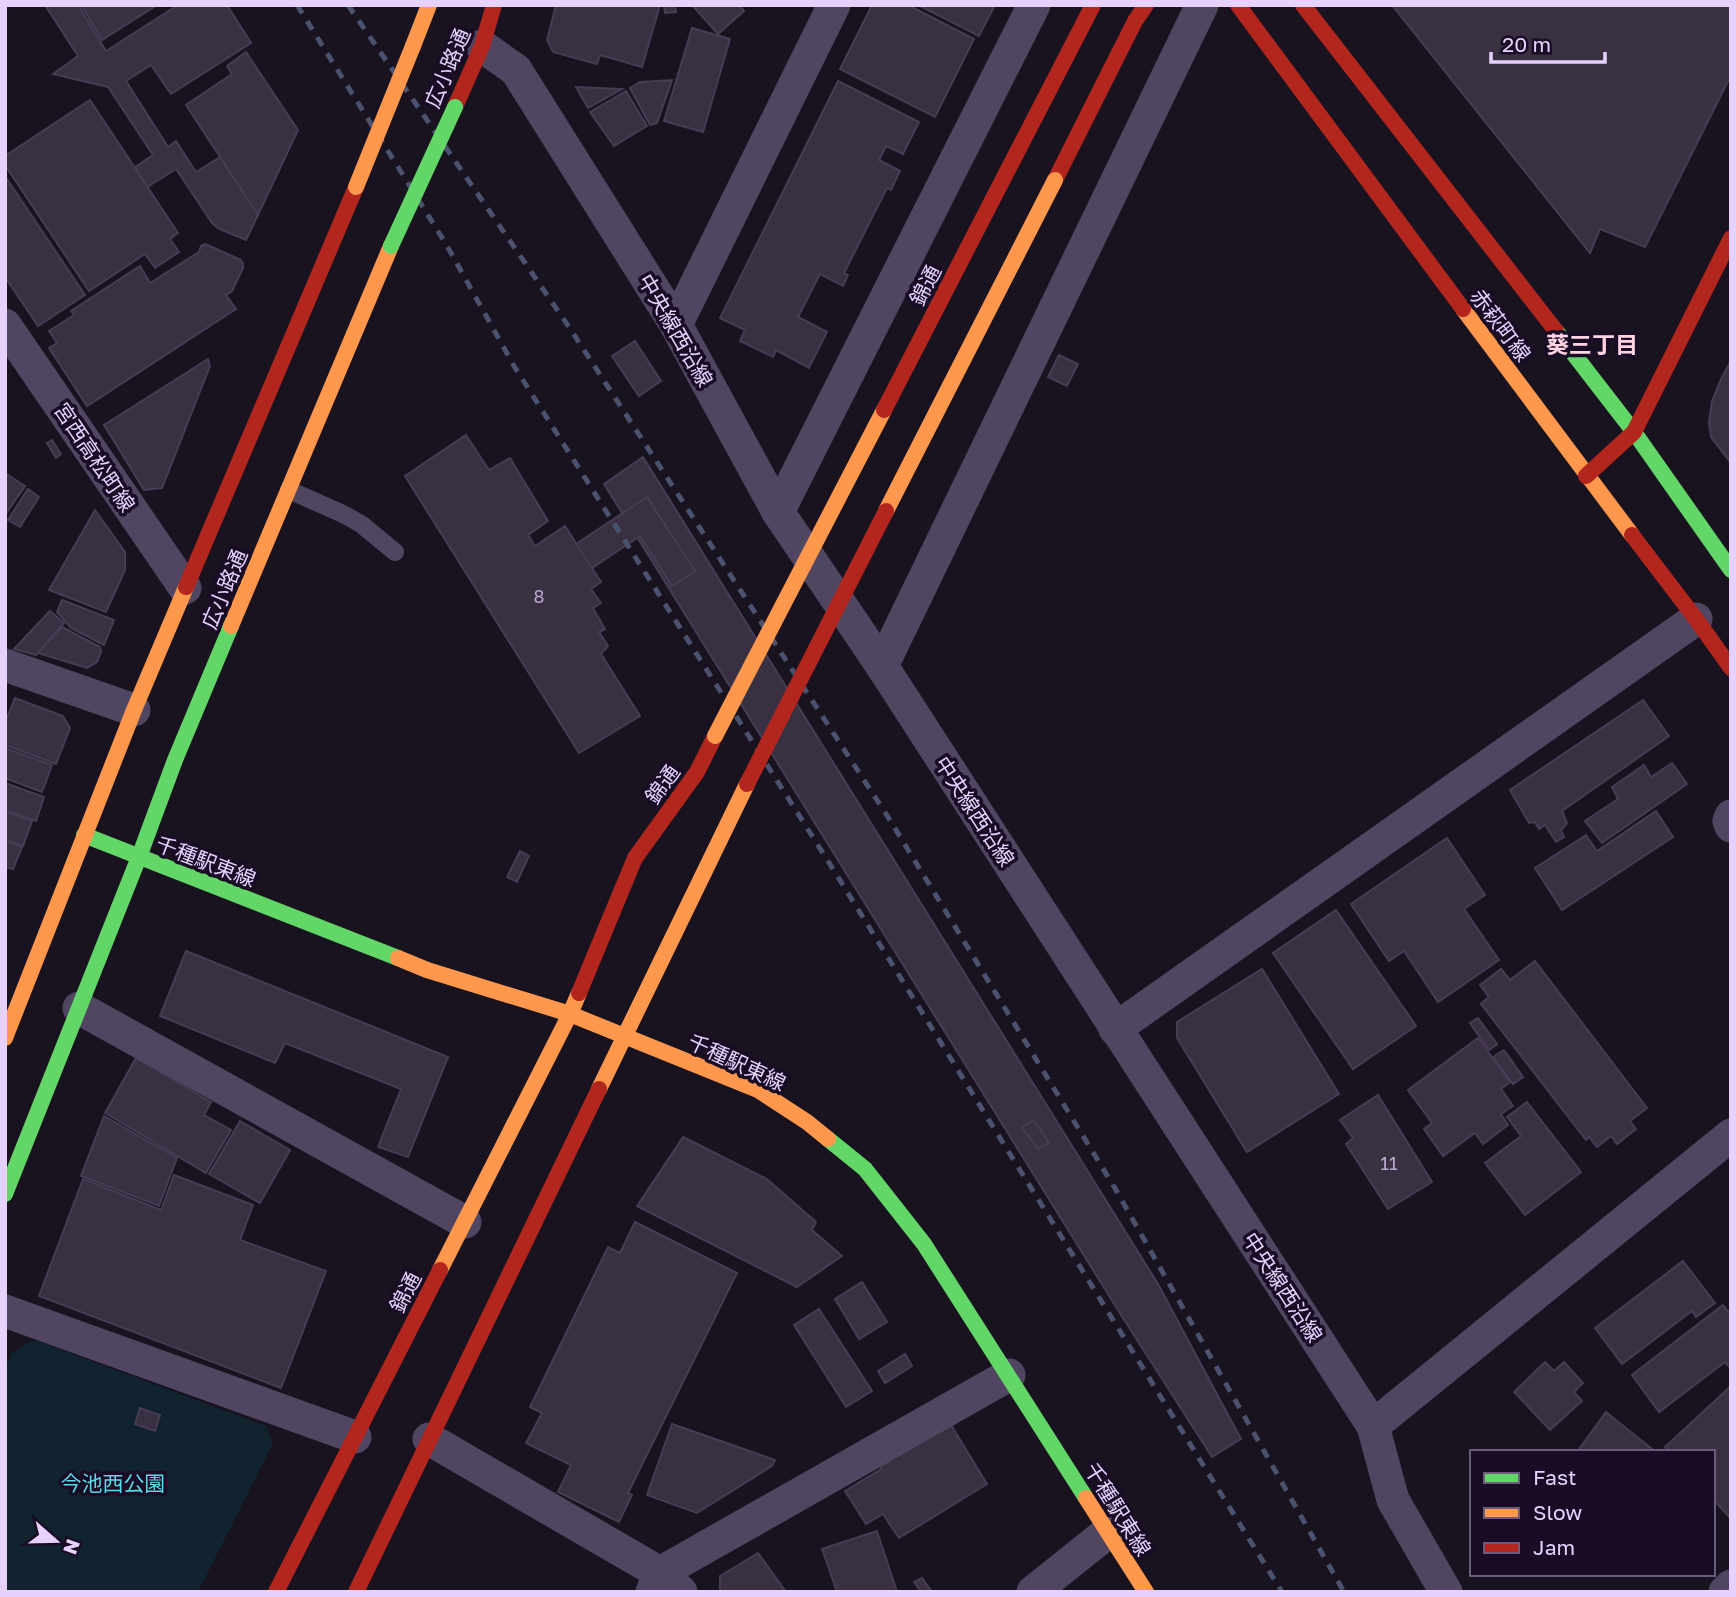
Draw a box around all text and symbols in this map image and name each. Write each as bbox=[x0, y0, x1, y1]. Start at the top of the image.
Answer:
scale bar bbox=[1491, 21, 1605, 65]
street label: 広小路通 bbox=[419, 24, 475, 112]
text: 20 m bbox=[1502, 31, 1551, 57]
street label: 錦通 bbox=[904, 260, 946, 310]
street label: 中央線西沿線 bbox=[633, 269, 719, 391]
street label: 赤萩町線 bbox=[1465, 284, 1537, 366]
district label: 葵三丁目 bbox=[1546, 330, 1638, 358]
street label: 宮西高松町線 bbox=[49, 398, 141, 516]
street label: 広小路通 bbox=[196, 545, 252, 633]
house number: 8 bbox=[534, 585, 544, 607]
street label: 中央線西沿線 bbox=[930, 751, 1020, 871]
street label: 錦通 bbox=[639, 759, 685, 809]
street label: 千種駅東線 bbox=[152, 830, 260, 892]
street label: 千種駅東線 bbox=[684, 1028, 790, 1096]
house number: 11 bbox=[1380, 1152, 1398, 1174]
street label: 中央線西沿線 bbox=[1238, 1227, 1328, 1347]
street label: 錦通 bbox=[384, 1267, 426, 1317]
legend bbox=[1470, 1450, 1715, 1576]
street label: 千種駅東線 bbox=[1079, 1458, 1157, 1560]
text: Fast bbox=[1533, 1464, 1576, 1490]
park label: 今池西公園 bbox=[61, 1470, 166, 1496]
text: Slow bbox=[1533, 1499, 1582, 1525]
north arrow bbox=[21, 1506, 91, 1576]
text: Jam bbox=[1533, 1534, 1575, 1560]
text: N bbox=[59, 1536, 86, 1558]

